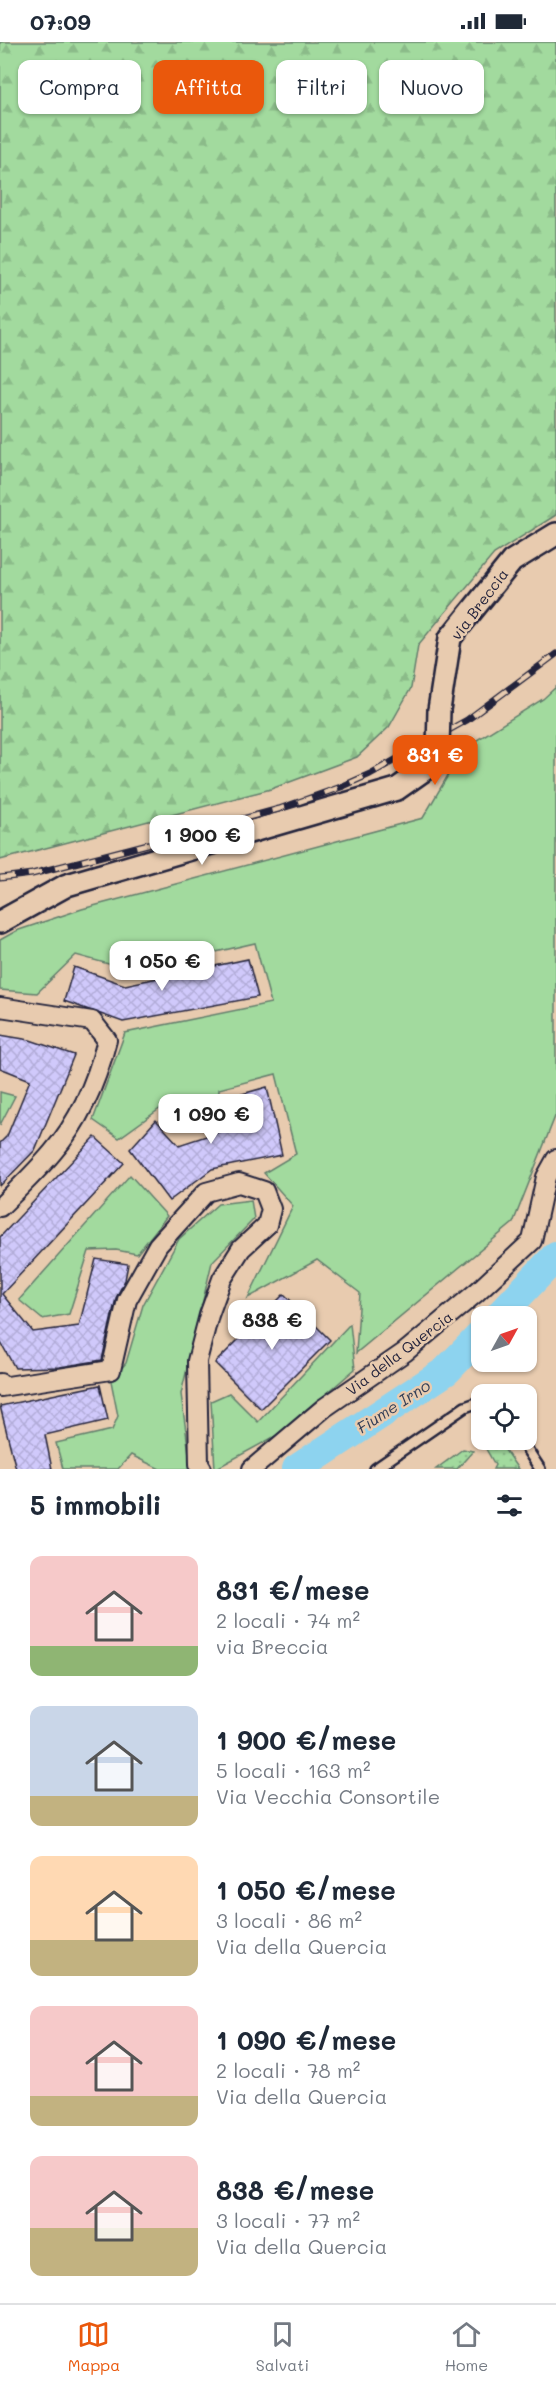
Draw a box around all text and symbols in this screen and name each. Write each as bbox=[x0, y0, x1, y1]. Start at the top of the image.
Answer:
text: 07:09 bbox=[30, 7, 91, 36]
chip: Compra bbox=[18, 60, 141, 114]
chip: Affitta bbox=[153, 60, 264, 114]
chip: Filtri bbox=[276, 60, 367, 114]
chip: Nuovo bbox=[379, 60, 484, 114]
street label: via Breccia bbox=[446, 564, 512, 644]
pin: 831 € bbox=[393, 735, 477, 786]
text: 831 € bbox=[407, 741, 463, 767]
pin: 1 900 € bbox=[147, 815, 257, 866]
text: 1 900 € bbox=[163, 821, 241, 847]
pin: 1 050 € bbox=[107, 941, 217, 992]
text: 1 050 € bbox=[124, 947, 200, 973]
pin: 1 090 € bbox=[156, 1094, 266, 1145]
text: 1 090 € bbox=[172, 1100, 250, 1126]
pin: 838 € bbox=[230, 1300, 314, 1351]
text: 838 € bbox=[242, 1306, 302, 1332]
street label: Via della Quercia bbox=[342, 1306, 456, 1400]
north arrow bbox=[471, 1306, 537, 1372]
map controls bbox=[471, 1306, 537, 1450]
water label: Fiume Irno bbox=[352, 1374, 434, 1438]
button: locate bbox=[471, 1384, 537, 1450]
text: 5 immobili bbox=[30, 1488, 162, 1522]
icon: filters bbox=[493, 1489, 526, 1522]
text: 831 €/mese bbox=[216, 1573, 370, 1607]
icon: home bbox=[78, 1580, 150, 1652]
text: 2 locali · 74 m² bbox=[216, 1607, 360, 1633]
text: via Breccia bbox=[216, 1633, 329, 1659]
text: 1 900 €/mese bbox=[216, 1723, 396, 1757]
icon: home bbox=[78, 1730, 150, 1802]
text: 5 locali · 163 m² bbox=[216, 1757, 370, 1783]
text: Via Vecchia Consortile bbox=[216, 1783, 440, 1809]
text: 1 050 €/mese bbox=[216, 1873, 396, 1907]
icon: home bbox=[78, 1880, 150, 1952]
text: 3 locali · 86 m² bbox=[216, 1907, 362, 1933]
text: Via della Quercia bbox=[216, 1933, 387, 1959]
text: 1 090 €/mese bbox=[216, 2023, 396, 2057]
icon: home bbox=[78, 2030, 150, 2102]
text: 2 locali · 78 m² bbox=[216, 2057, 360, 2083]
text: Via della Quercia bbox=[216, 2083, 387, 2109]
text: 838 €/mese bbox=[216, 2173, 374, 2207]
icon: home bbox=[78, 2180, 150, 2252]
text: 3 locali · 77 m² bbox=[216, 2207, 360, 2233]
text: Via della Quercia bbox=[216, 2233, 387, 2259]
tab: Mappa bbox=[68, 2318, 120, 2375]
tab: Salvati bbox=[256, 2318, 309, 2375]
tab: Home bbox=[445, 2318, 488, 2375]

